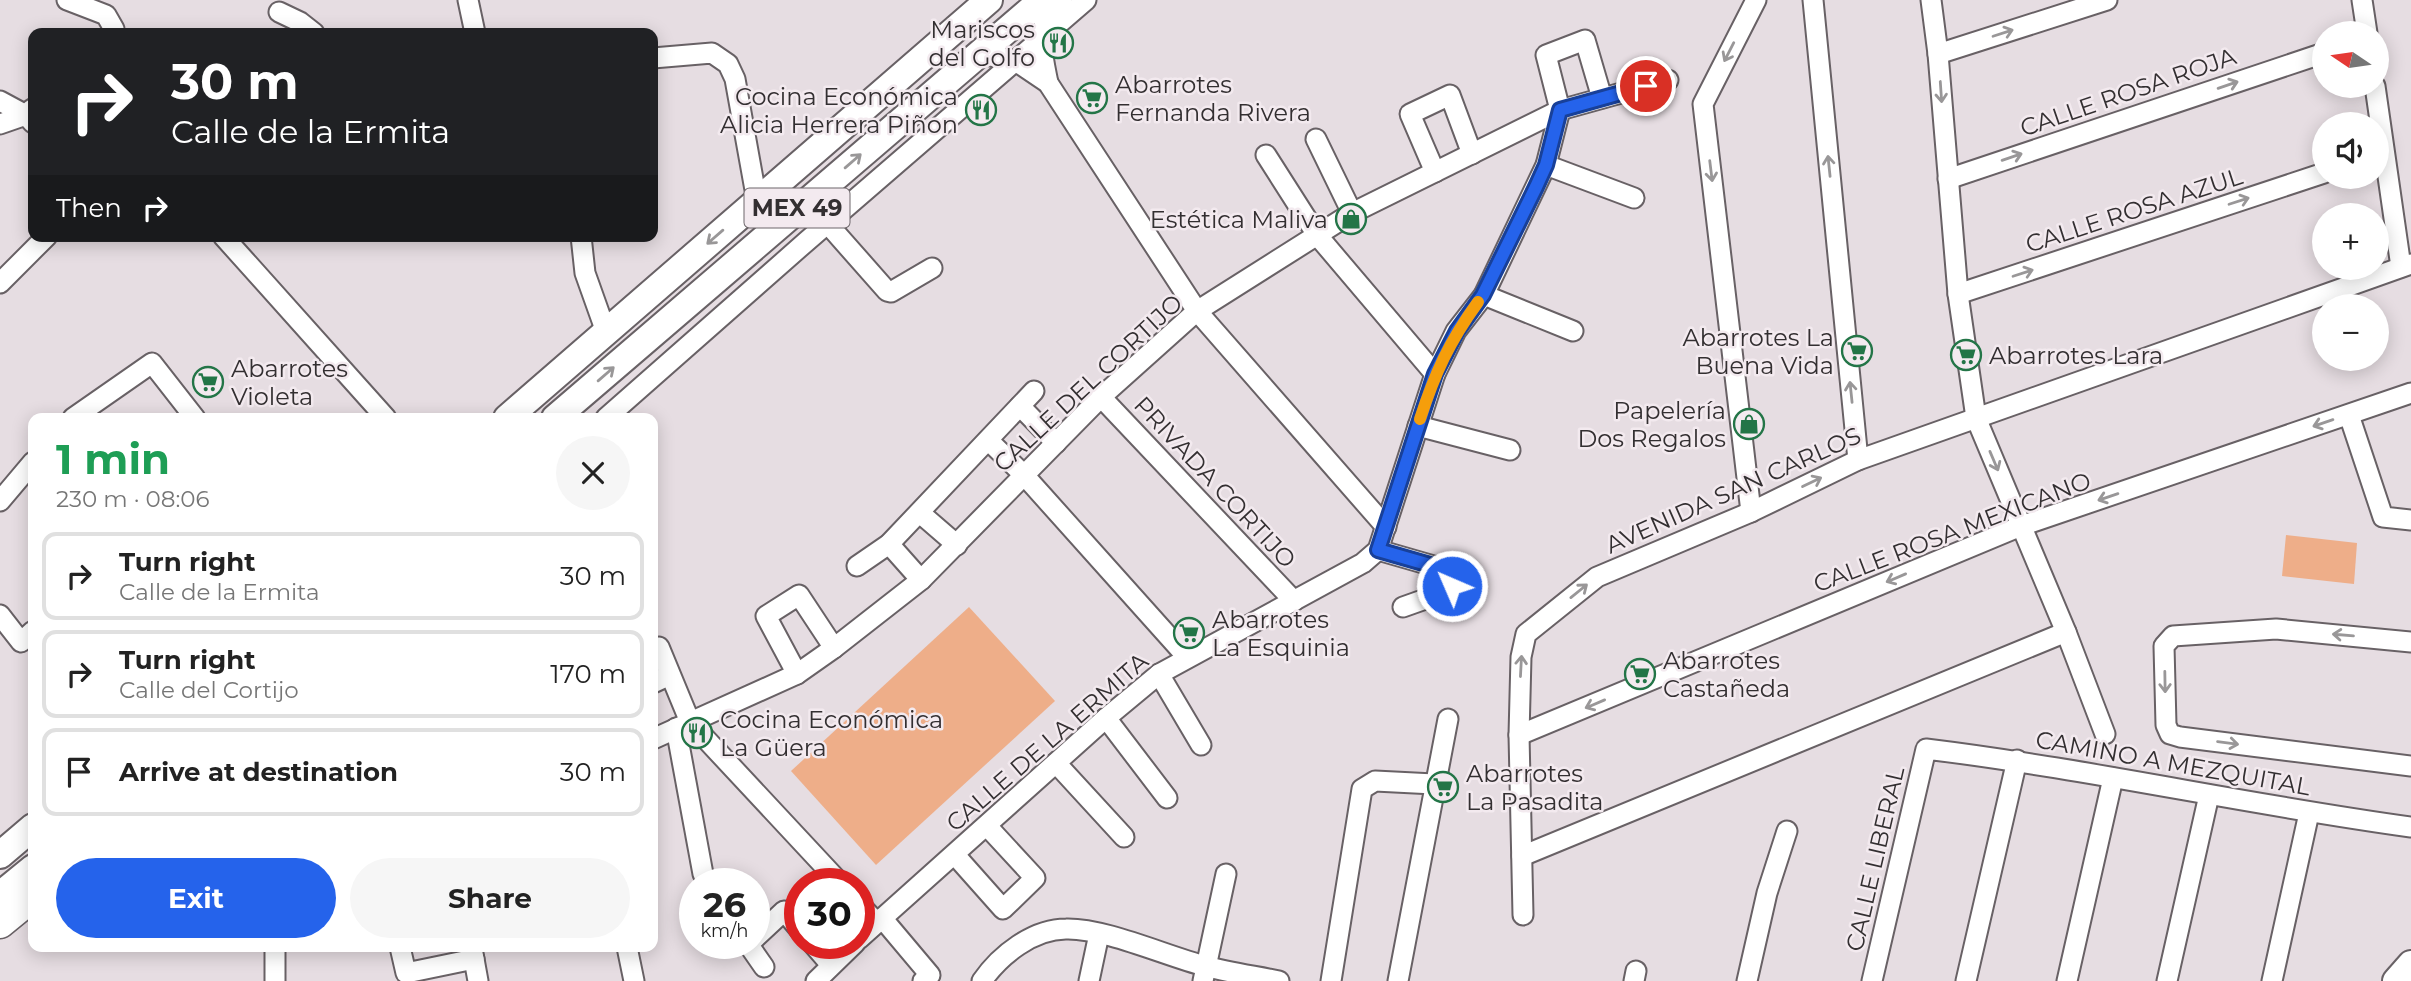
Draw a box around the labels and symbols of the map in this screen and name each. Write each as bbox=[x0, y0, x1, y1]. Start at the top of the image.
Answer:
place label: Mariscos del Golfo bbox=[928, 15, 1035, 72]
north arrow bbox=[2312, 21, 2389, 98]
restaurant icon: Mariscos del Golfo bbox=[1041, 26, 1075, 60]
one-way arrow bbox=[1992, 26, 2014, 38]
one-way arrow bbox=[1722, 41, 1736, 62]
street label: CALLE ROSA ROJA bbox=[2016, 41, 2240, 143]
pin bbox=[1616, 56, 1676, 116]
place label: Abarrotes Fernanda Rivera bbox=[1115, 70, 1311, 127]
one-way arrow bbox=[2217, 78, 2239, 90]
one-way arrow bbox=[1935, 80, 1948, 103]
supermarket icon: Abarrotes Fernanda Rivera bbox=[1075, 81, 1109, 115]
place label: Cocina Económica Alicia Herrera Piñon bbox=[720, 82, 958, 139]
restaurant icon: Cocina Económica Alicia Herrera Piñon bbox=[964, 93, 998, 127]
one-way arrow bbox=[2001, 150, 2023, 162]
one-way arrow bbox=[843, 153, 861, 169]
one-way arrow bbox=[1822, 155, 1835, 178]
one-way arrow bbox=[1704, 159, 1717, 182]
street label: CALLE ROSA AZUL bbox=[2022, 161, 2246, 259]
road number: MEX 49 bbox=[744, 188, 850, 228]
one-way arrow bbox=[2228, 194, 2250, 206]
shop icon: Estética Maliva bbox=[1334, 202, 1368, 236]
place label: Estética Maliva bbox=[1150, 205, 1328, 234]
one-way arrow bbox=[706, 229, 724, 245]
one-way arrow bbox=[2012, 266, 2034, 278]
street label: CALLE DEL CORTIJO bbox=[988, 288, 1188, 478]
place label: Abarrotes La Buena Vida bbox=[1683, 323, 1834, 380]
supermarket icon: Abarrotes La Buena Vida bbox=[1840, 334, 1874, 368]
supermarket icon: Abarrotes Lara bbox=[1949, 338, 1983, 372]
place label: Abarrotes Lara bbox=[1989, 341, 2163, 370]
place label: Abarrotes Violeta bbox=[231, 354, 348, 411]
supermarket icon: Abarrotes Violeta bbox=[191, 365, 225, 399]
one-way arrow bbox=[597, 365, 614, 382]
one-way arrow bbox=[1844, 381, 1857, 404]
street label: PRIVADA CORTIJO bbox=[1128, 390, 1302, 574]
place label: Papelería Dos Regalos bbox=[1577, 396, 1726, 453]
shop icon: Papelería Dos Regalos bbox=[1732, 407, 1766, 441]
one-way arrow bbox=[2313, 418, 2335, 431]
street label: AVENIDA SAN CARLOS bbox=[1601, 421, 1865, 559]
one-way arrow bbox=[1988, 450, 2001, 471]
street label: CALLE ROSA MEXICANO bbox=[1809, 466, 2095, 598]
one-way arrow bbox=[1801, 475, 1822, 489]
one-way arrow bbox=[2097, 492, 2119, 504]
position arrow bbox=[1415, 549, 1489, 623]
one-way arrow bbox=[1885, 573, 1907, 586]
one-way arrow bbox=[1570, 584, 1588, 599]
place label: Abarrotes La Esquinia bbox=[1212, 605, 1350, 662]
supermarket icon: Abarrotes La Esquinia bbox=[1172, 616, 1206, 650]
one-way arrow bbox=[2332, 629, 2355, 642]
street label: CALLE DE LA ERMITA bbox=[940, 646, 1154, 838]
place label: Abarrotes Castañeda bbox=[1663, 646, 1790, 703]
one-way arrow bbox=[1514, 655, 1527, 678]
supermarket icon: Abarrotes Castañeda bbox=[1623, 657, 1657, 691]
one-way arrow bbox=[2158, 670, 2171, 693]
one-way arrow bbox=[1585, 698, 1607, 711]
place label: Cocina Económica La Güera bbox=[720, 705, 943, 762]
restaurant icon: Cocina Económica La Güera bbox=[680, 716, 714, 750]
street label: CAMINO A MEZQUITAL bbox=[2033, 725, 2313, 801]
one-way arrow bbox=[2216, 736, 2239, 749]
place label: Abarrotes La Pasadita bbox=[1466, 759, 1603, 816]
street label: CALLE LIBERAL bbox=[1840, 764, 1910, 954]
supermarket icon: Abarrotes La Pasadita bbox=[1426, 770, 1460, 804]
speed limit sign: 30 bbox=[784, 868, 875, 959]

